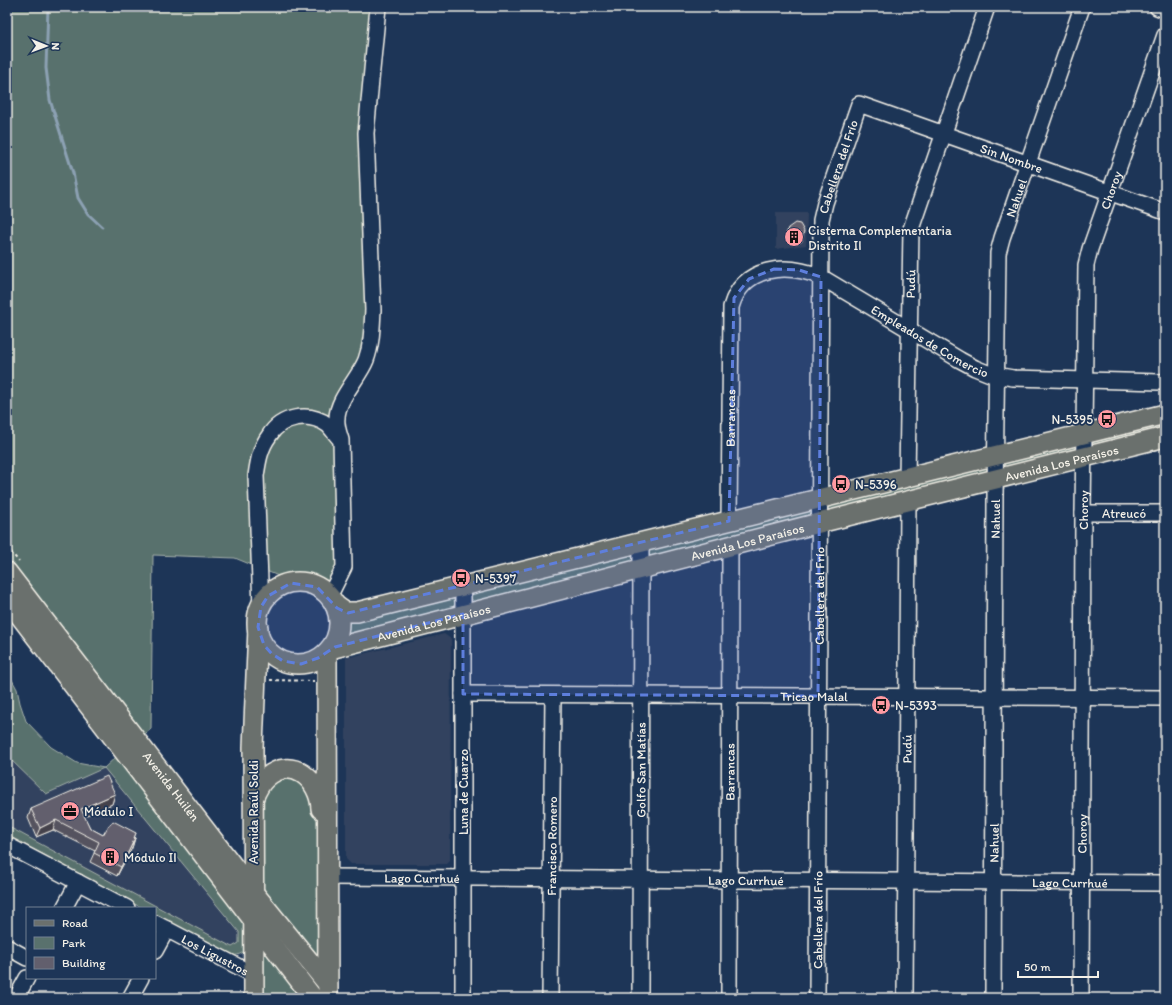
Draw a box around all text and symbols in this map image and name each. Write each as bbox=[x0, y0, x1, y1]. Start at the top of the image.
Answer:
north arrow bbox=[26, 26, 66, 66]
text: N bbox=[49, 42, 62, 50]
street label: Cabellera del Frío bbox=[816, 118, 861, 215]
street label: Sin Nombre bbox=[978, 140, 1045, 176]
street label: Choroy bbox=[1097, 169, 1125, 211]
street label: Nahuel bbox=[1003, 177, 1030, 219]
place label: Cisterna Complementaria Distrito II bbox=[808, 223, 952, 253]
building icon: Cisterna Complementaria Distrito II bbox=[783, 226, 805, 248]
street label: Pudú bbox=[903, 269, 918, 299]
street label: Empleados de Comercio bbox=[869, 302, 991, 381]
street label: Barrancas bbox=[723, 389, 738, 447]
bus stop icon: N-5395 bbox=[1096, 408, 1118, 430]
place label: N-5395 bbox=[1051, 412, 1093, 427]
street label: Avenida Los Paraísos bbox=[1003, 442, 1120, 485]
bus stop icon: N-5396 bbox=[830, 473, 852, 495]
place label: N-5396 bbox=[855, 477, 897, 492]
street label: Choroy bbox=[1076, 490, 1091, 530]
street label: Nahuel bbox=[988, 499, 1003, 539]
street label: Atreucó bbox=[1102, 506, 1146, 521]
street label: Avenida Los Paraísos bbox=[689, 520, 806, 564]
street label: Cabellera del Frío bbox=[812, 547, 827, 645]
bus stop icon: N-5397 bbox=[450, 567, 472, 589]
place label: N-5397 bbox=[475, 571, 517, 586]
street label: Avenida Los Paraísos bbox=[375, 601, 492, 645]
street label: Tricao Malal bbox=[780, 689, 848, 704]
bus stop icon: N-5393 bbox=[870, 694, 892, 716]
place label: N-5393 bbox=[895, 698, 937, 713]
street label: Golfo San Matías bbox=[633, 722, 649, 818]
street label: Pudú bbox=[899, 734, 915, 764]
street label: Barrancas bbox=[722, 743, 738, 801]
street label: Avenida Huilén bbox=[140, 749, 203, 824]
street label: Luna de Cuarzo bbox=[456, 749, 471, 835]
street label: Avenida Raúl Soldi bbox=[246, 760, 261, 864]
street label: Francisco Romero bbox=[544, 796, 560, 896]
office icon: Módulo I bbox=[59, 800, 81, 822]
place label: Módulo I bbox=[84, 804, 133, 819]
street label: Choroy bbox=[1075, 814, 1090, 854]
street label: Nahuel bbox=[987, 823, 1002, 863]
building icon: Módulo II bbox=[99, 846, 121, 868]
place label: Módulo II bbox=[124, 850, 177, 865]
street label: Lago Currhué bbox=[384, 870, 460, 886]
street label: Cabellera del Frío bbox=[810, 871, 826, 969]
street label: Lago Currhué bbox=[708, 873, 784, 888]
street label: Lago Currhué bbox=[1032, 875, 1108, 891]
legend bbox=[26, 907, 156, 979]
text: Road bbox=[62, 916, 88, 930]
street label: Los Ligustros bbox=[179, 931, 251, 979]
text: Park bbox=[62, 936, 86, 950]
scale bar bbox=[1018, 953, 1098, 979]
text: Building bbox=[62, 956, 106, 970]
text: 50 m bbox=[1024, 960, 1050, 974]

